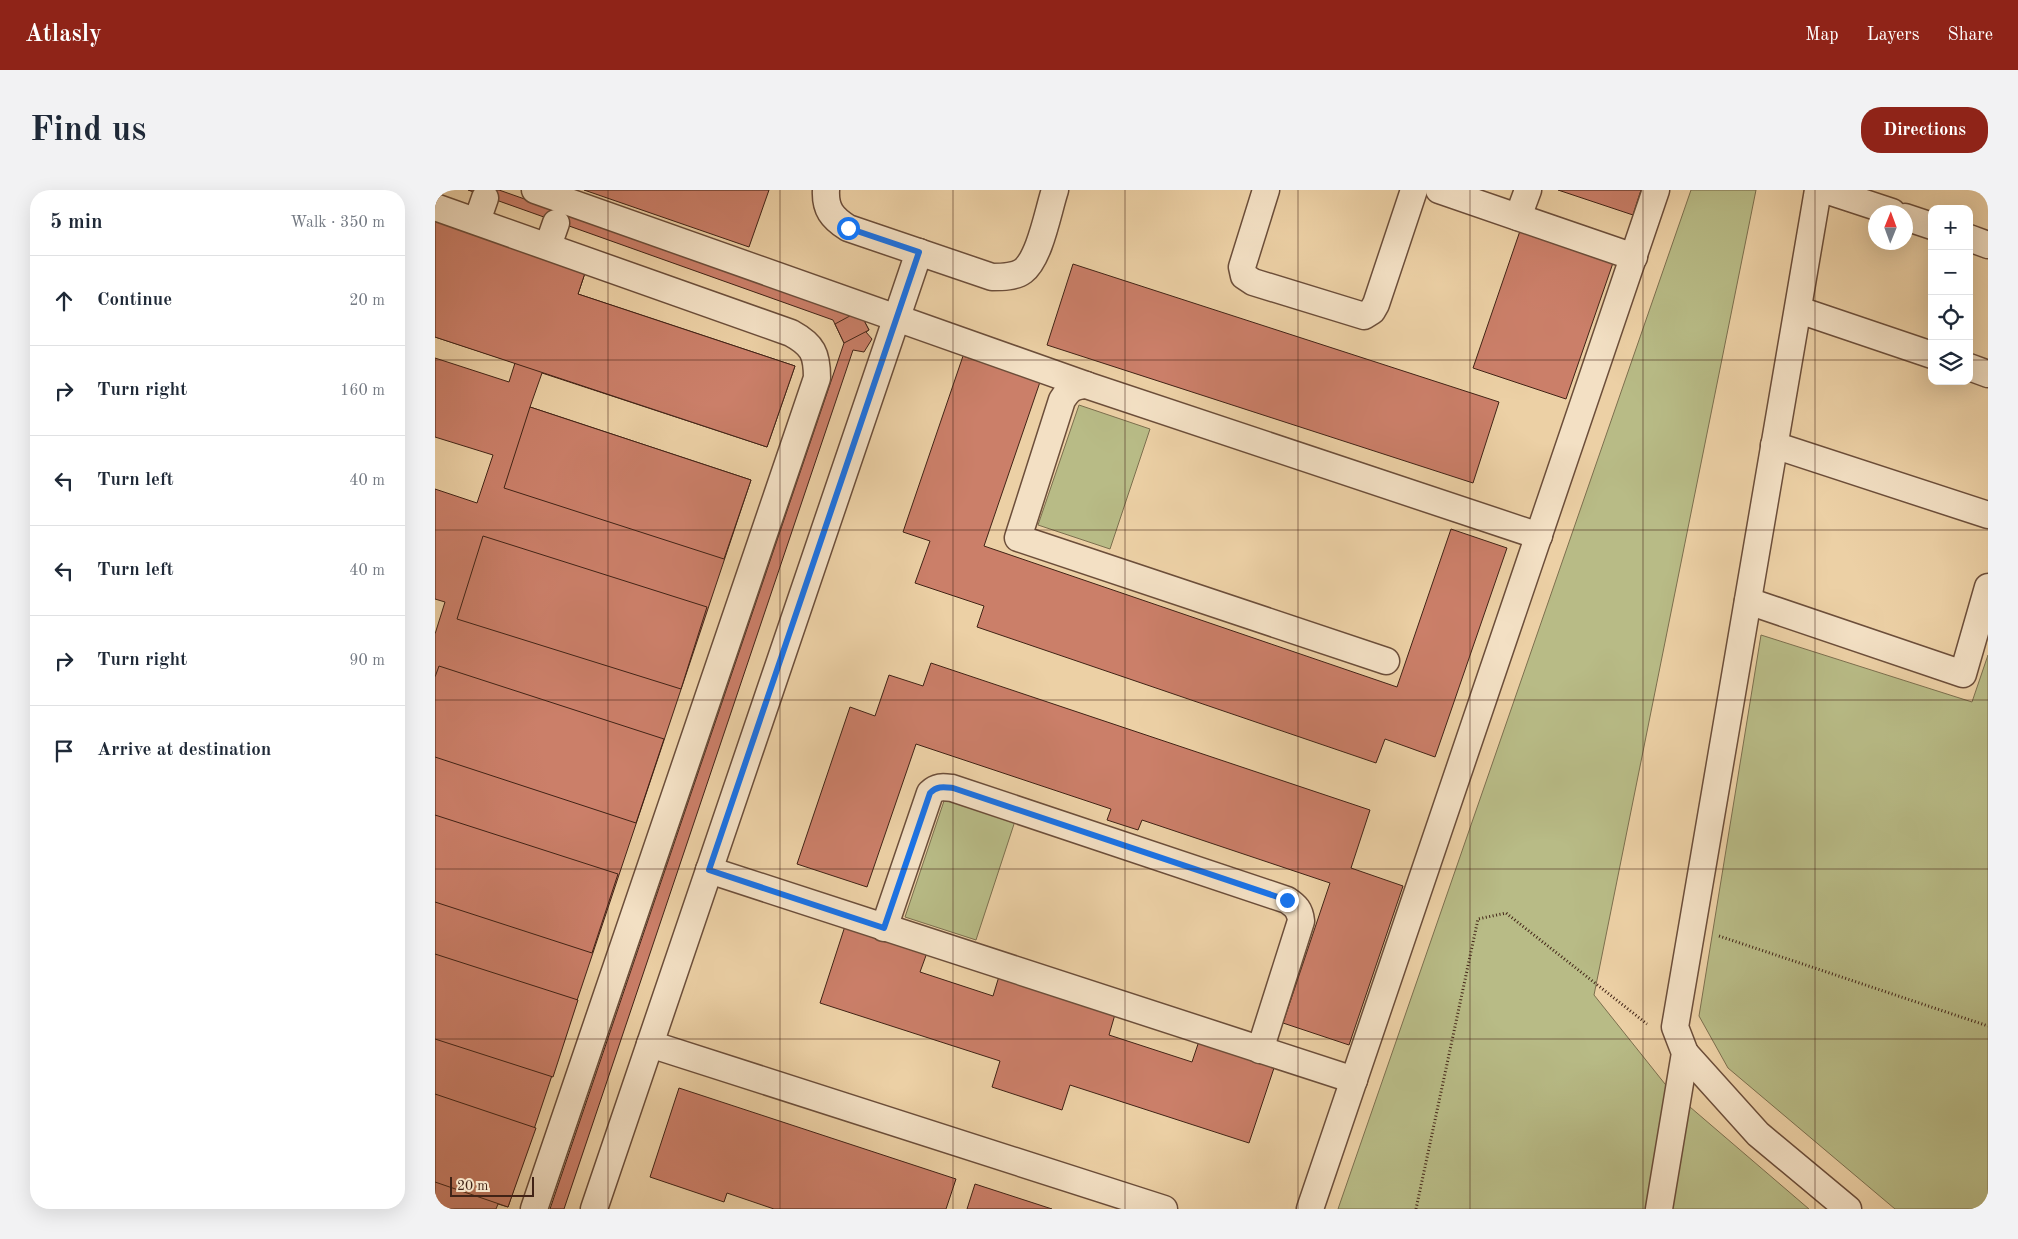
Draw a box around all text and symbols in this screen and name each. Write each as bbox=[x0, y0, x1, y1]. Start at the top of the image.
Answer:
text: Atlasly bbox=[25, 23, 102, 47]
text: Map bbox=[1805, 26, 1839, 44]
text: Layers bbox=[1867, 26, 1919, 44]
text: Share bbox=[1947, 26, 1993, 44]
button: Directions bbox=[1861, 107, 1988, 153]
text: Find us bbox=[30, 113, 146, 148]
north arrow bbox=[1868, 205, 1913, 250]
map controls bbox=[1928, 205, 1973, 385]
button: + bbox=[1928, 205, 1973, 250]
text: 5 min bbox=[50, 212, 103, 233]
text: Walk · 350 m bbox=[290, 215, 385, 231]
route start bbox=[837, 217, 860, 240]
button: − bbox=[1928, 250, 1973, 295]
icon: ahead bbox=[50, 287, 78, 315]
text: Continue bbox=[97, 291, 172, 310]
text: 20 m bbox=[349, 293, 385, 309]
button: locate bbox=[1928, 295, 1973, 340]
button: layers bbox=[1928, 340, 1973, 385]
icon: right bbox=[50, 377, 78, 405]
text: Turn right bbox=[97, 381, 187, 400]
text: 160 m bbox=[340, 383, 385, 399]
icon: left bbox=[50, 467, 78, 495]
text: Turn left bbox=[97, 471, 174, 490]
text: 40 m bbox=[349, 473, 385, 489]
icon: left bbox=[50, 557, 78, 585]
text: Turn left bbox=[97, 561, 174, 580]
text: 40 m bbox=[349, 563, 385, 579]
icon: right bbox=[50, 647, 78, 675]
text: Turn right bbox=[97, 651, 187, 670]
text: 90 m bbox=[349, 653, 385, 669]
icon: arrive bbox=[50, 737, 78, 765]
text: Arrive at destination bbox=[97, 741, 271, 760]
route end bbox=[1276, 889, 1299, 912]
scale bar bbox=[450, 1174, 534, 1197]
text: 20 m bbox=[457, 1179, 488, 1193]

